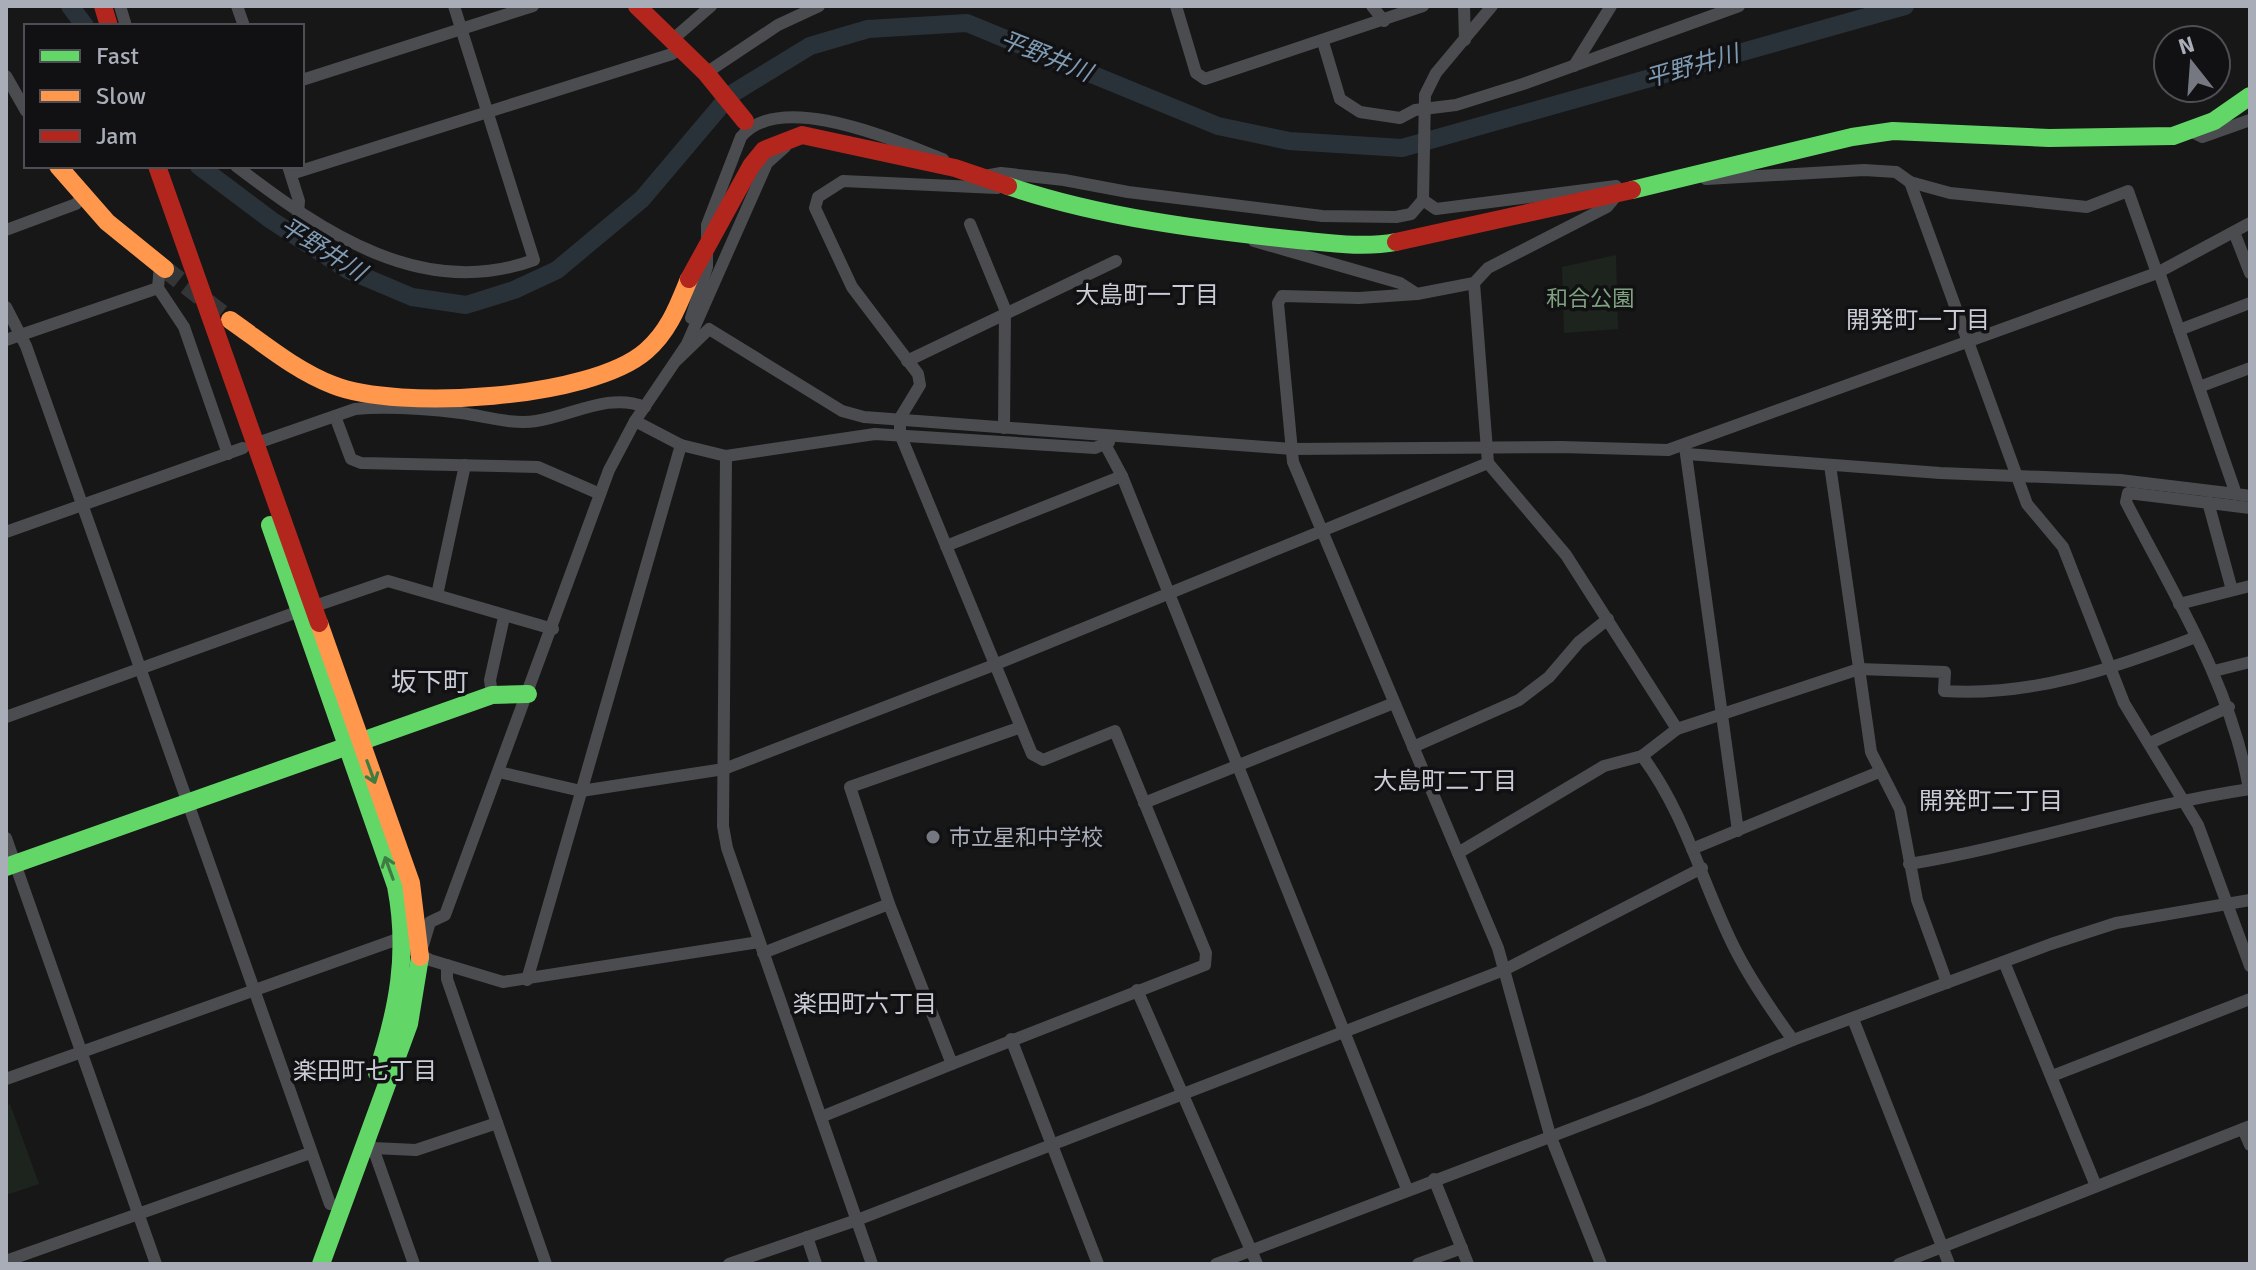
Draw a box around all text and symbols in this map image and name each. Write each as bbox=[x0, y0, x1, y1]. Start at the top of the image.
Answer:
legend bbox=[24, 24, 304, 168]
water label: 平野井川 bbox=[996, 24, 1099, 89]
north arrow bbox=[2152, 24, 2232, 104]
text: N bbox=[2175, 30, 2198, 61]
water label: 平野井川 bbox=[1642, 38, 1745, 94]
text: Fast bbox=[96, 41, 139, 71]
text: Slow bbox=[96, 81, 146, 111]
text: Jam bbox=[96, 121, 137, 151]
water label: 平野井川 bbox=[274, 211, 374, 289]
district label: 大島町一丁目 bbox=[1075, 280, 1219, 310]
park label: 和合公園 bbox=[1546, 285, 1634, 312]
district label: 開発町一丁目 bbox=[1846, 305, 1990, 335]
district label: 坂下町 bbox=[391, 667, 469, 699]
one-way arrow bbox=[365, 760, 379, 784]
district label: 大島町二丁目 bbox=[1373, 766, 1517, 796]
district label: 開発町二丁目 bbox=[1919, 786, 2063, 816]
place label: 市立星和中学校 bbox=[949, 824, 1103, 851]
marker: 市立星和中学校 bbox=[924, 828, 942, 846]
one-way arrow bbox=[381, 856, 395, 881]
district label: 楽田町六丁目 bbox=[793, 989, 937, 1019]
district label: 楽田町七丁目 bbox=[293, 1056, 437, 1086]

